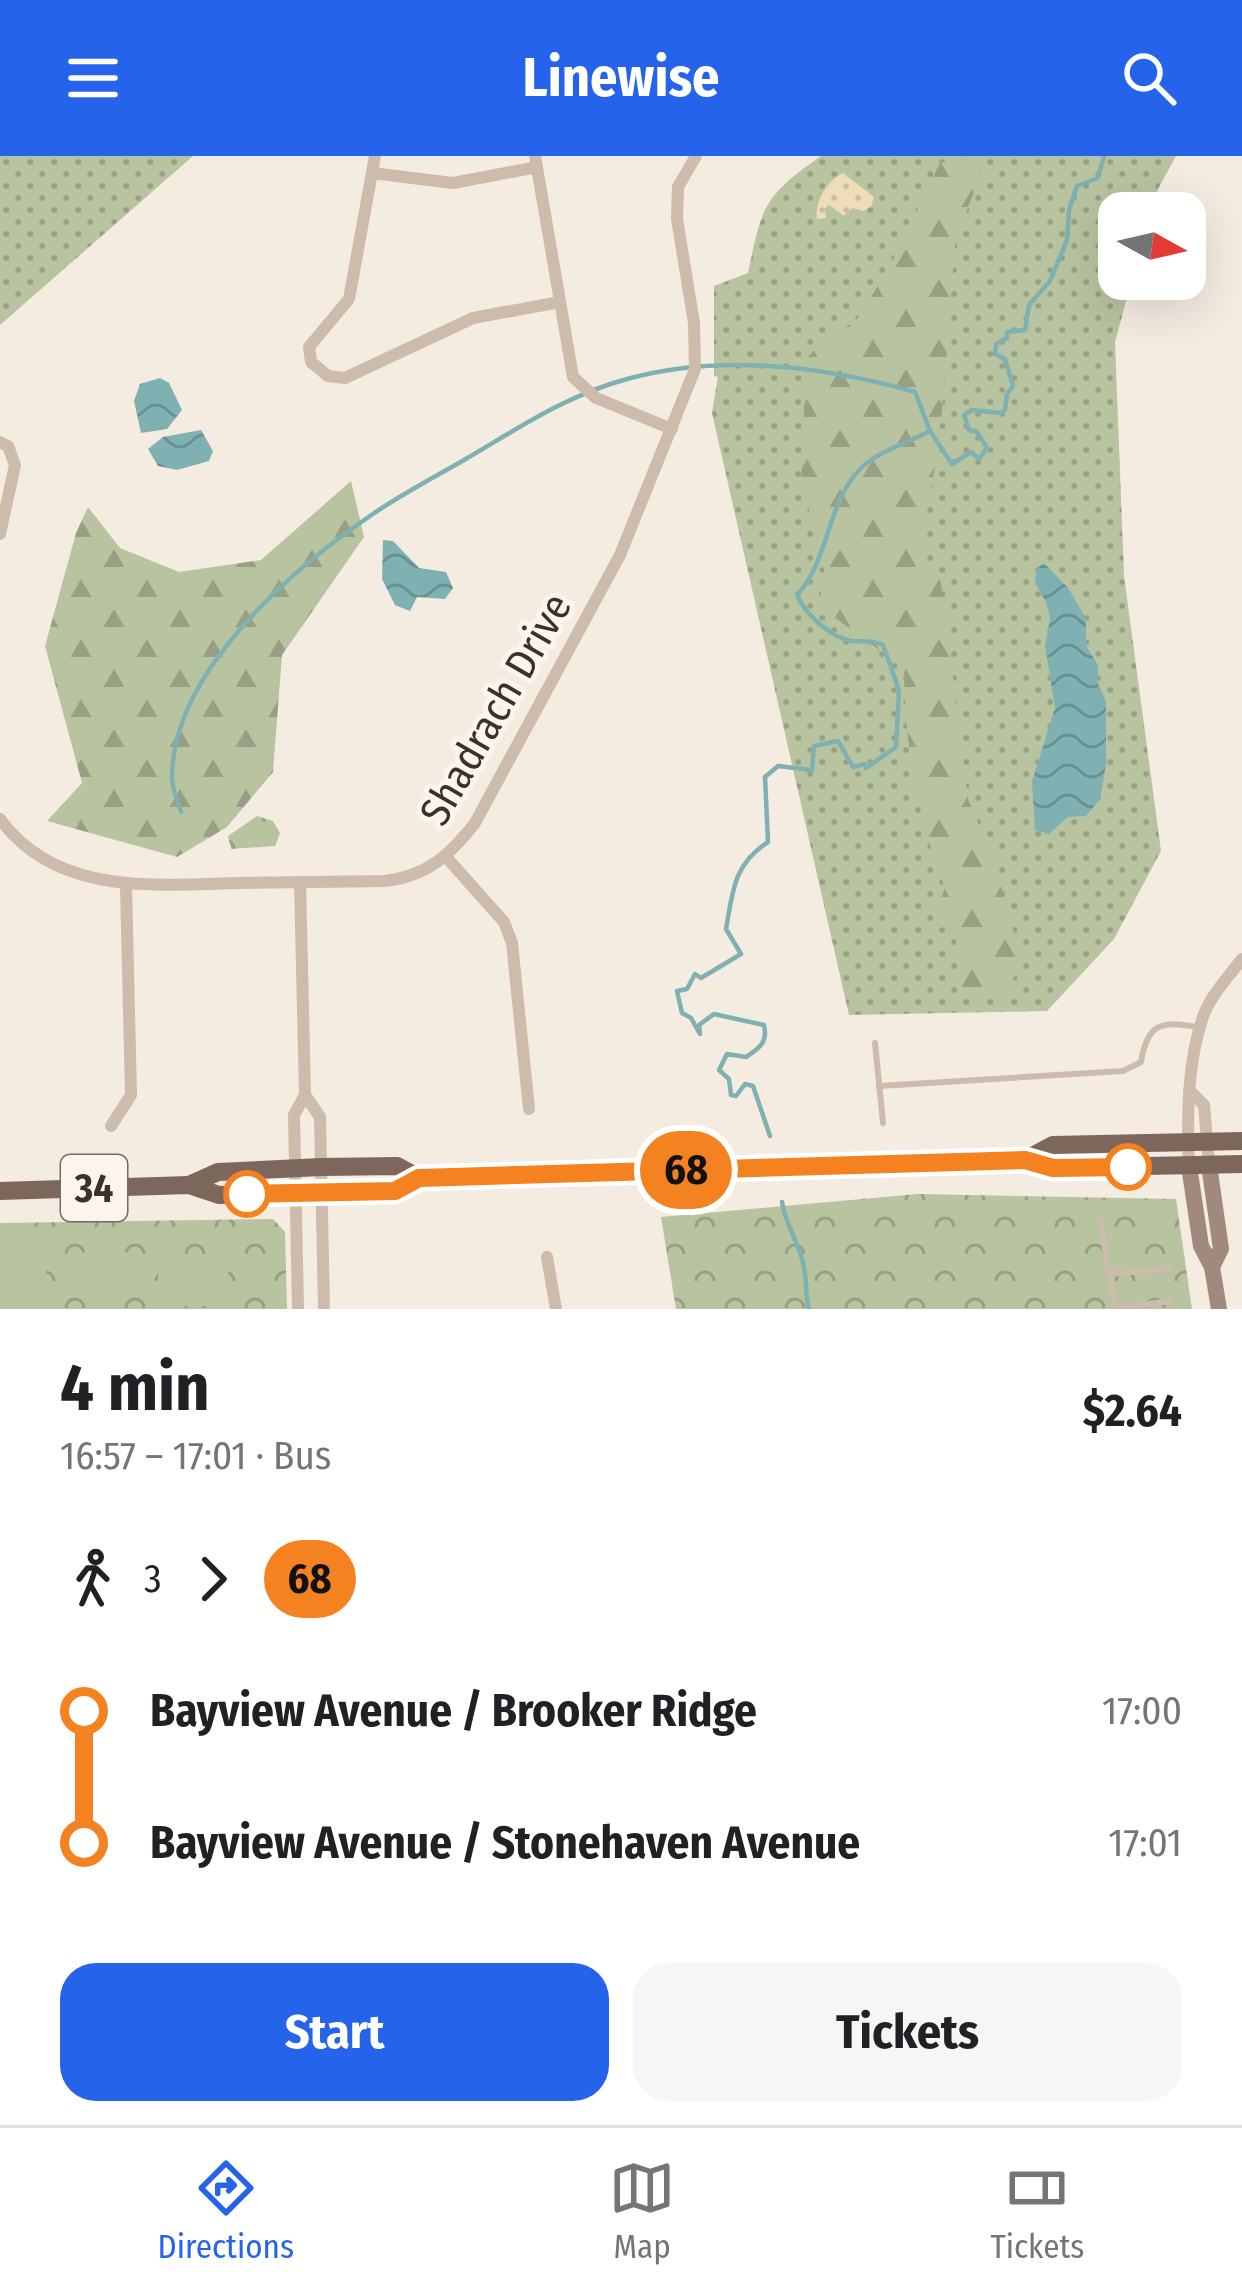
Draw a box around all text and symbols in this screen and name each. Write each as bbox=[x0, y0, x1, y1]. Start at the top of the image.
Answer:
icon: menu bbox=[60, 45, 126, 111]
icon: search bbox=[1116, 45, 1182, 111]
text: Linewise bbox=[523, 46, 719, 110]
north arrow bbox=[1098, 192, 1206, 300]
map controls bbox=[1098, 192, 1206, 300]
street label: Shadrach Drive bbox=[409, 585, 582, 834]
line badge: 68 bbox=[632, 1131, 740, 1209]
text: 68 bbox=[664, 1145, 708, 1195]
unlabelled marker bbox=[1106, 1145, 1150, 1189]
road number: 34 bbox=[61, 1155, 127, 1221]
unlabelled marker bbox=[225, 1172, 269, 1216]
text: 4 min bbox=[60, 1348, 210, 1427]
text: $2.64 bbox=[1083, 1384, 1182, 1438]
text: 16:57 – 17:01 · Bus bbox=[60, 1433, 331, 1479]
icon: walk bbox=[60, 1546, 126, 1612]
icon: forward bbox=[180, 1546, 246, 1612]
text: 68 bbox=[288, 1554, 332, 1604]
text: 3 bbox=[144, 1556, 162, 1602]
text: Bayview Avenue / Brooker Ridge bbox=[150, 1684, 757, 1738]
text: 17:00 bbox=[1102, 1688, 1182, 1734]
text: Bayview Avenue / Stonehaven Avenue bbox=[150, 1816, 860, 1870]
text: 17:01 bbox=[1108, 1820, 1182, 1866]
button: Start bbox=[60, 1963, 609, 2101]
button: Tickets bbox=[633, 1963, 1182, 2101]
tab: Directions bbox=[158, 2155, 294, 2267]
tab: Map bbox=[609, 2155, 675, 2267]
tab: Tickets bbox=[990, 2155, 1084, 2267]

